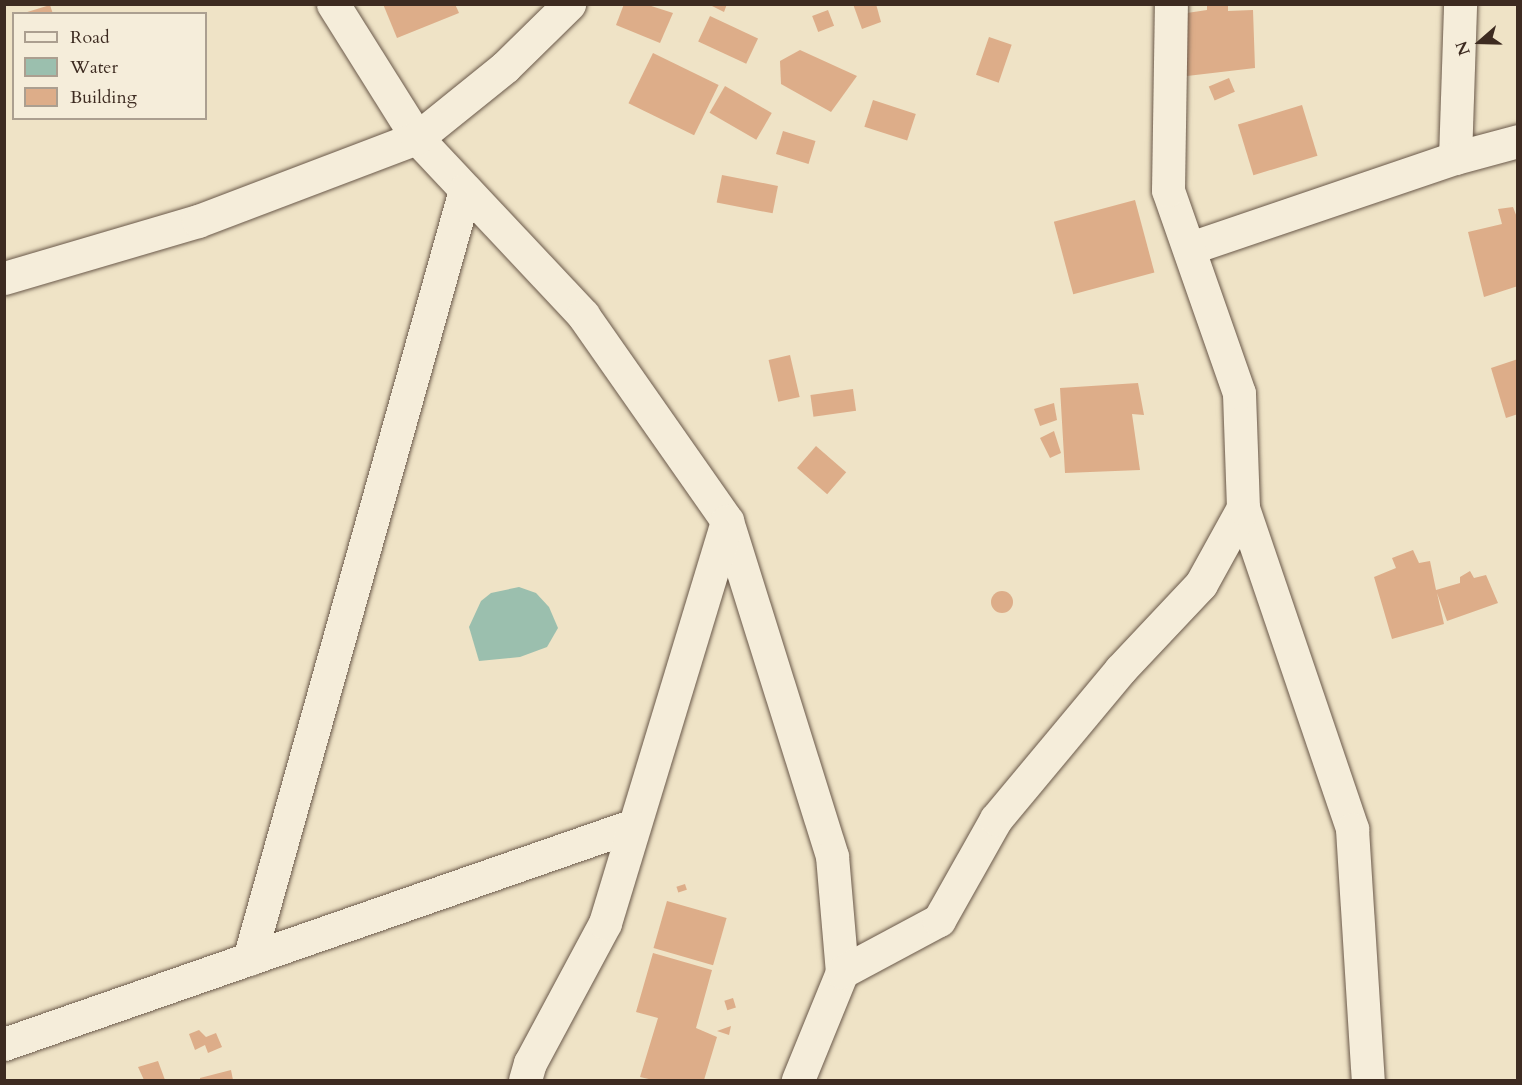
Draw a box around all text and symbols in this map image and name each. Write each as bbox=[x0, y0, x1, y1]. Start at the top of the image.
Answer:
legend bbox=[12, 12, 207, 120]
north arrow bbox=[1450, 12, 1510, 72]
text: Road bbox=[70, 25, 110, 50]
text: N bbox=[1450, 38, 1476, 58]
text: Water bbox=[70, 55, 118, 80]
text: Building bbox=[70, 85, 137, 110]

